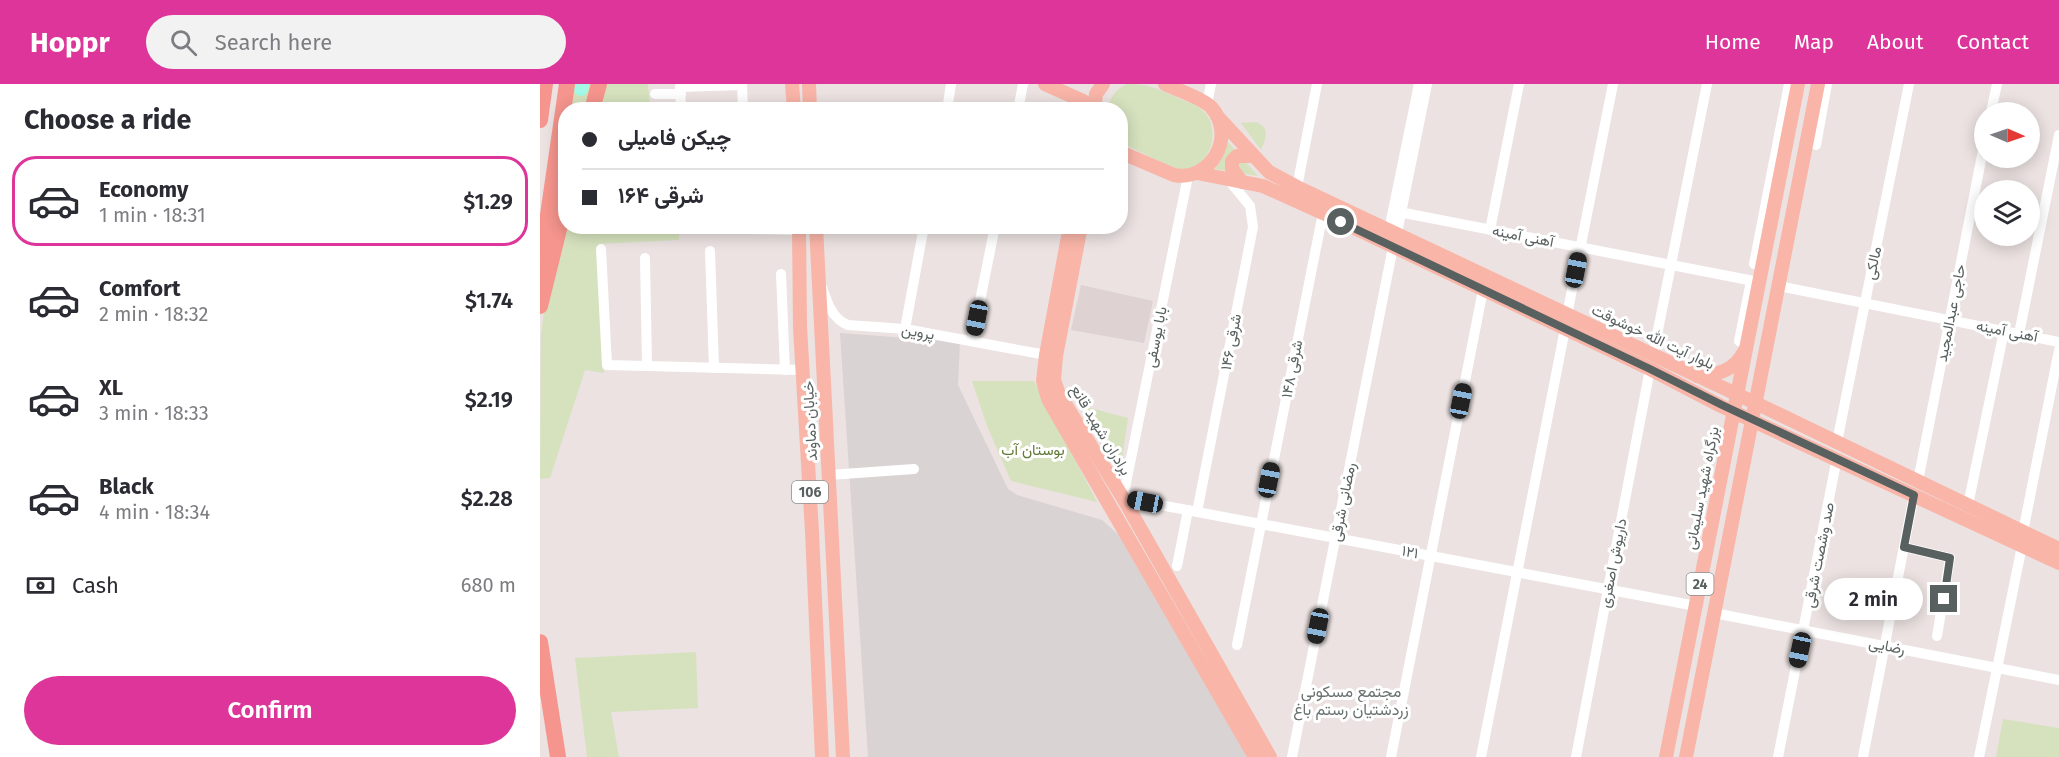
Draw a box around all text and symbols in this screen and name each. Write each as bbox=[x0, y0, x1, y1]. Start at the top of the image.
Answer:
search box bbox=[146, 15, 566, 69]
text: Hoppr bbox=[30, 26, 110, 59]
icon: search bbox=[167, 26, 200, 59]
text: Search here bbox=[215, 29, 332, 56]
text: Home bbox=[1705, 29, 1761, 55]
text: Map bbox=[1794, 29, 1834, 55]
text: About bbox=[1867, 29, 1924, 55]
text: Contact bbox=[1957, 29, 2029, 55]
north arrow bbox=[1974, 102, 2040, 168]
map controls bbox=[1974, 102, 2040, 246]
text: Choose a ride bbox=[24, 104, 191, 136]
text: چیکن فامیلی bbox=[618, 124, 731, 151]
icon: car bbox=[27, 174, 81, 228]
text: Economy bbox=[99, 176, 188, 203]
button: layers bbox=[1974, 180, 2040, 246]
text: ۱۶۴ شرقی bbox=[618, 182, 704, 209]
text: $1.29 bbox=[463, 188, 513, 215]
text: 1 min · 18:31 bbox=[99, 203, 206, 227]
route start bbox=[1327, 208, 1354, 235]
street label: آهنی آمینه bbox=[1490, 221, 1557, 252]
street label: مالکی bbox=[1861, 245, 1886, 282]
car bbox=[1564, 251, 1588, 289]
street label: حاجی عبدالمجید bbox=[1933, 263, 1970, 363]
icon: car bbox=[27, 273, 81, 327]
text: Comfort bbox=[99, 275, 180, 302]
text: $1.74 bbox=[465, 287, 513, 314]
car bbox=[965, 299, 989, 337]
street label: بلوار آیت الله خوشوقت bbox=[1589, 301, 1717, 373]
text: 2 min · 18:32 bbox=[99, 302, 208, 326]
street label: بابا یوسفی bbox=[1141, 305, 1172, 369]
street label: ۱۴۶ شرقی bbox=[1217, 312, 1246, 372]
street label: آهنی آمینه bbox=[1974, 316, 2041, 347]
street label: پروین bbox=[900, 320, 936, 344]
street label: ۱۴۸ شرقی bbox=[1278, 338, 1307, 400]
icon: car bbox=[27, 372, 81, 426]
text: XL bbox=[99, 374, 123, 401]
street label: خیابان دماوند bbox=[799, 381, 821, 461]
street label: برادران شهید قانع bbox=[1065, 382, 1135, 480]
car bbox=[1449, 382, 1473, 420]
text: $2.19 bbox=[465, 386, 513, 413]
text: 3 min · 18:33 bbox=[99, 401, 209, 425]
street label: بزرگراه شهید سلیمانی bbox=[1681, 425, 1724, 551]
park label: بوستان آب bbox=[1001, 441, 1065, 459]
car bbox=[1257, 461, 1281, 499]
street label: رمضانی شرقی bbox=[1327, 461, 1360, 543]
icon: car bbox=[27, 471, 81, 525]
text: Black bbox=[99, 473, 154, 500]
road number: 106 bbox=[792, 481, 828, 503]
text: $2.28 bbox=[461, 485, 513, 512]
car bbox=[1126, 490, 1164, 514]
text: 4 min · 18:34 bbox=[99, 500, 210, 524]
street label: صد وشصت شرقی bbox=[1800, 501, 1839, 609]
street label: داریوش اصغری bbox=[1596, 517, 1631, 609]
street label: ۱۲۱ bbox=[1400, 542, 1420, 562]
icon: cash bbox=[24, 569, 57, 602]
text: Cash bbox=[72, 572, 119, 599]
text: 680 m bbox=[461, 573, 516, 597]
road number: 24 bbox=[1686, 573, 1714, 595]
callout: 2 min bbox=[1824, 578, 1923, 620]
route end bbox=[1930, 585, 1957, 612]
text: 2 min bbox=[1849, 587, 1898, 611]
car bbox=[1306, 607, 1330, 645]
car bbox=[1787, 631, 1813, 669]
street label: رضایی bbox=[1867, 634, 1907, 659]
button: Confirm bbox=[24, 676, 516, 745]
district label: مجتمع مسکونی زردشتیان رستم باغ bbox=[1293, 682, 1409, 721]

